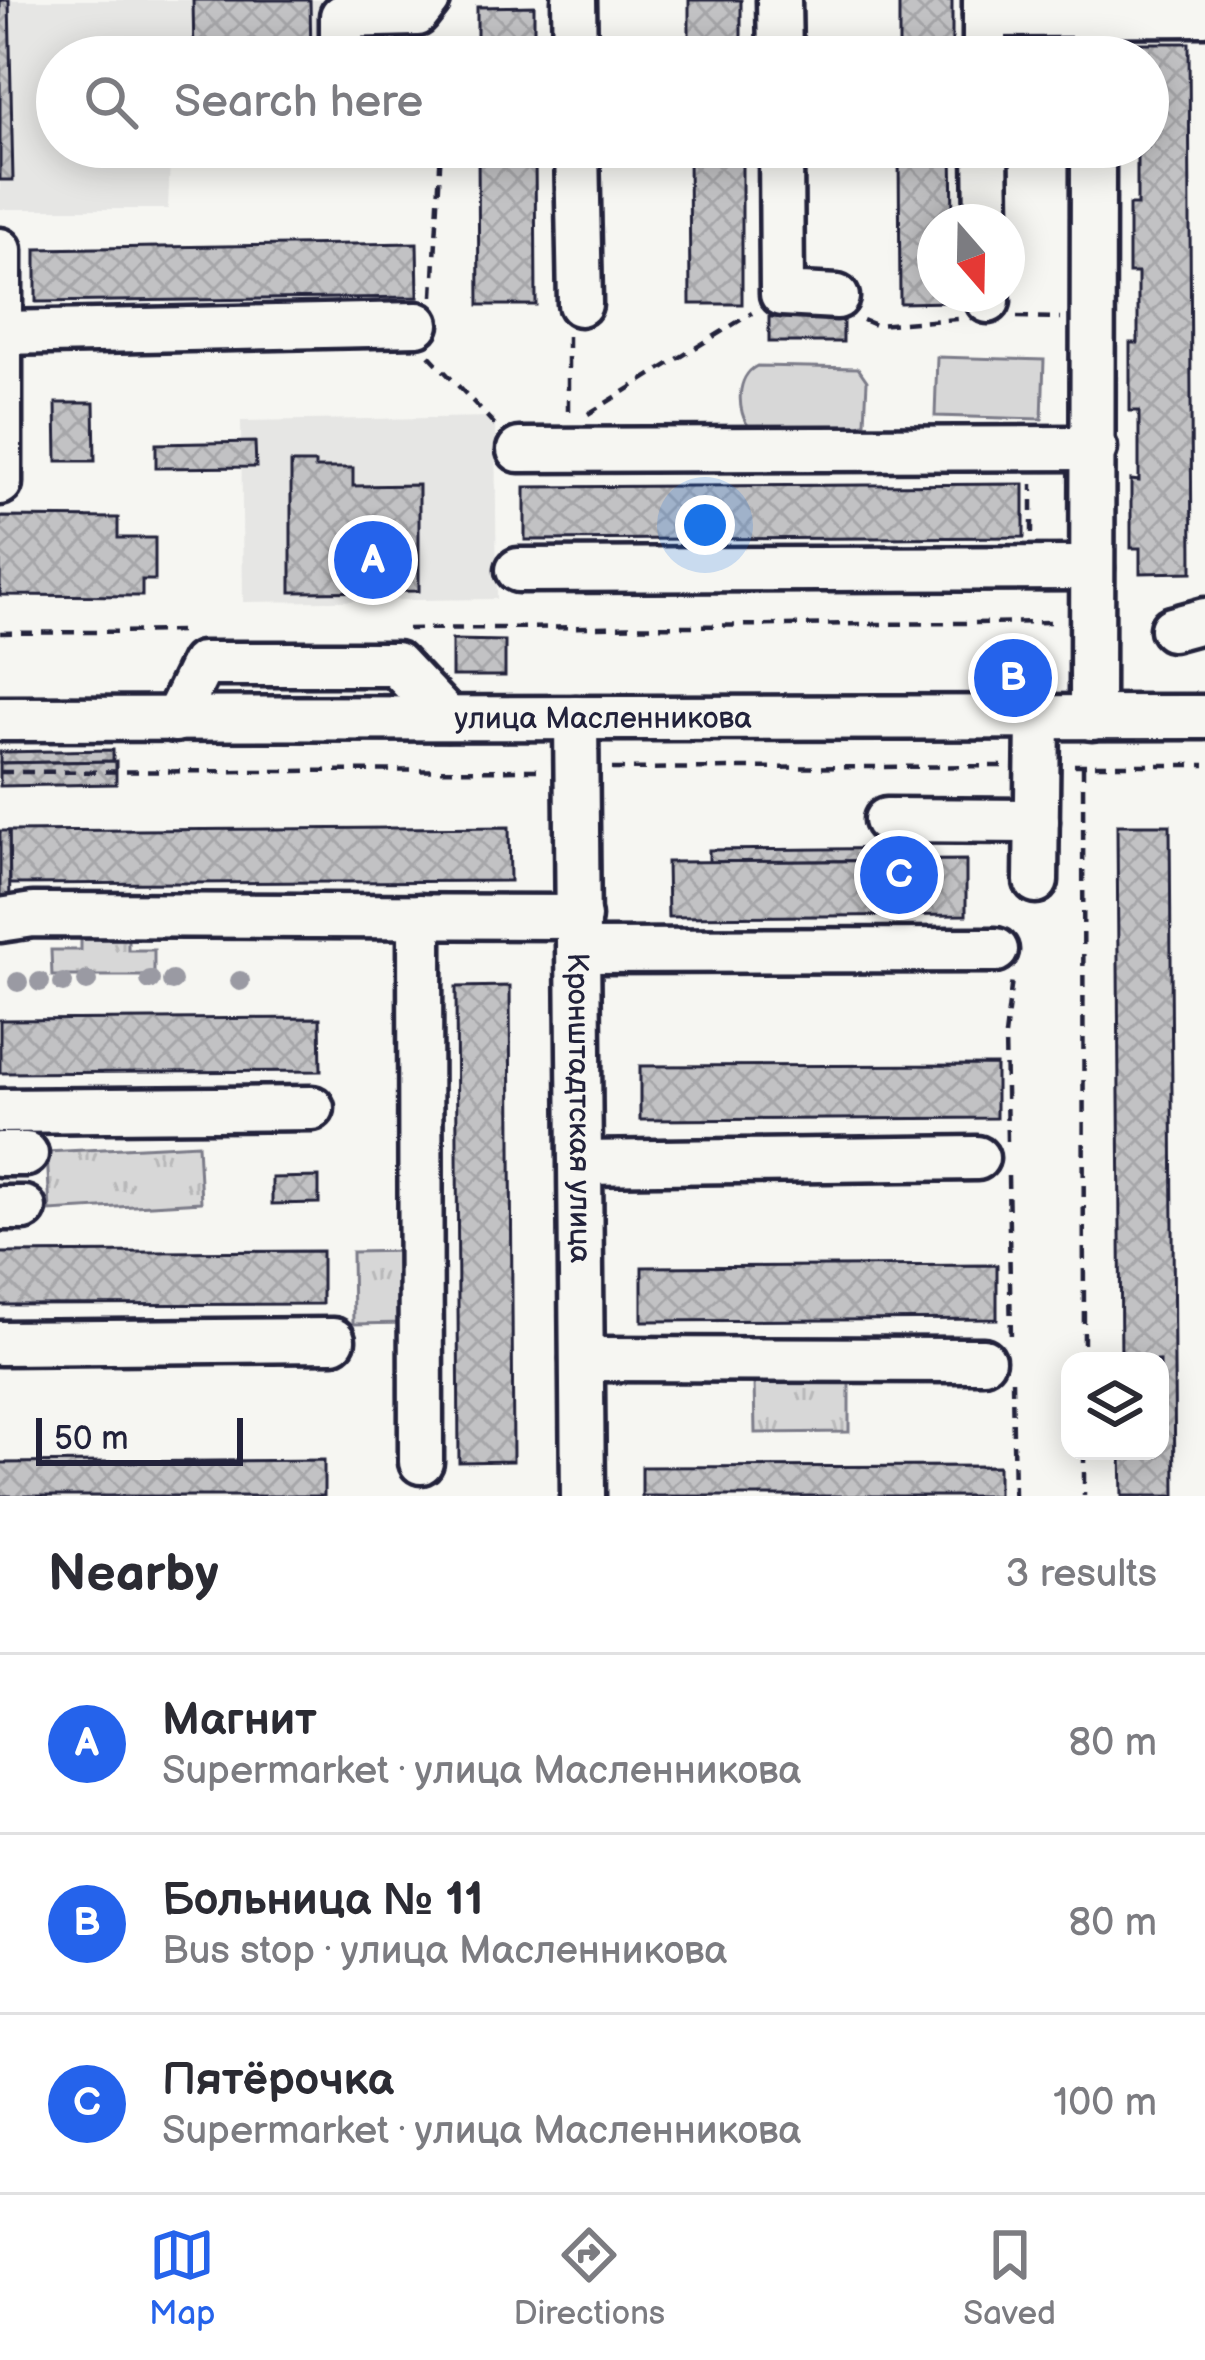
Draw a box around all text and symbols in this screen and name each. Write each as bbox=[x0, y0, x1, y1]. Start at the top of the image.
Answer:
search box bbox=[36, 36, 1169, 168]
icon: search bbox=[78, 69, 144, 135]
text: Search here bbox=[174, 75, 423, 130]
north arrow bbox=[917, 204, 1025, 312]
your location bbox=[675, 495, 735, 555]
pin: A bbox=[334, 515, 412, 605]
pin: B bbox=[974, 633, 1052, 723]
street label: улица Масленникова bbox=[454, 701, 752, 737]
pin: C bbox=[860, 830, 938, 920]
street label: Кронштадтская улица bbox=[559, 953, 598, 1264]
map controls bbox=[1061, 1352, 1169, 1460]
button: layers bbox=[1061, 1352, 1169, 1460]
scale bar bbox=[36, 1412, 243, 1465]
text: 50 m bbox=[54, 1419, 129, 1459]
text: Nearby bbox=[48, 1544, 219, 1605]
text: 3 results bbox=[1005, 1551, 1157, 1598]
text: Магнит bbox=[162, 1693, 317, 1748]
text: A bbox=[75, 1720, 99, 1767]
text: 80 m bbox=[1069, 1720, 1157, 1767]
text: Supermarket · улица Масленникова bbox=[162, 1748, 801, 1795]
text: Больница № 11 bbox=[162, 1873, 484, 1928]
text: B bbox=[73, 1900, 101, 1947]
text: 80 m bbox=[1069, 1900, 1157, 1947]
text: Bus stop · улица Масленникова bbox=[162, 1928, 728, 1975]
text: Пятёрочка bbox=[162, 2053, 394, 2108]
text: C bbox=[73, 2080, 101, 2127]
text: 100 m bbox=[1053, 2080, 1157, 2127]
text: Supermarket · улица Масленникова bbox=[162, 2108, 801, 2155]
tab: Map bbox=[149, 2222, 215, 2334]
tab: Directions bbox=[514, 2222, 665, 2334]
tab: Saved bbox=[963, 2222, 1056, 2334]

